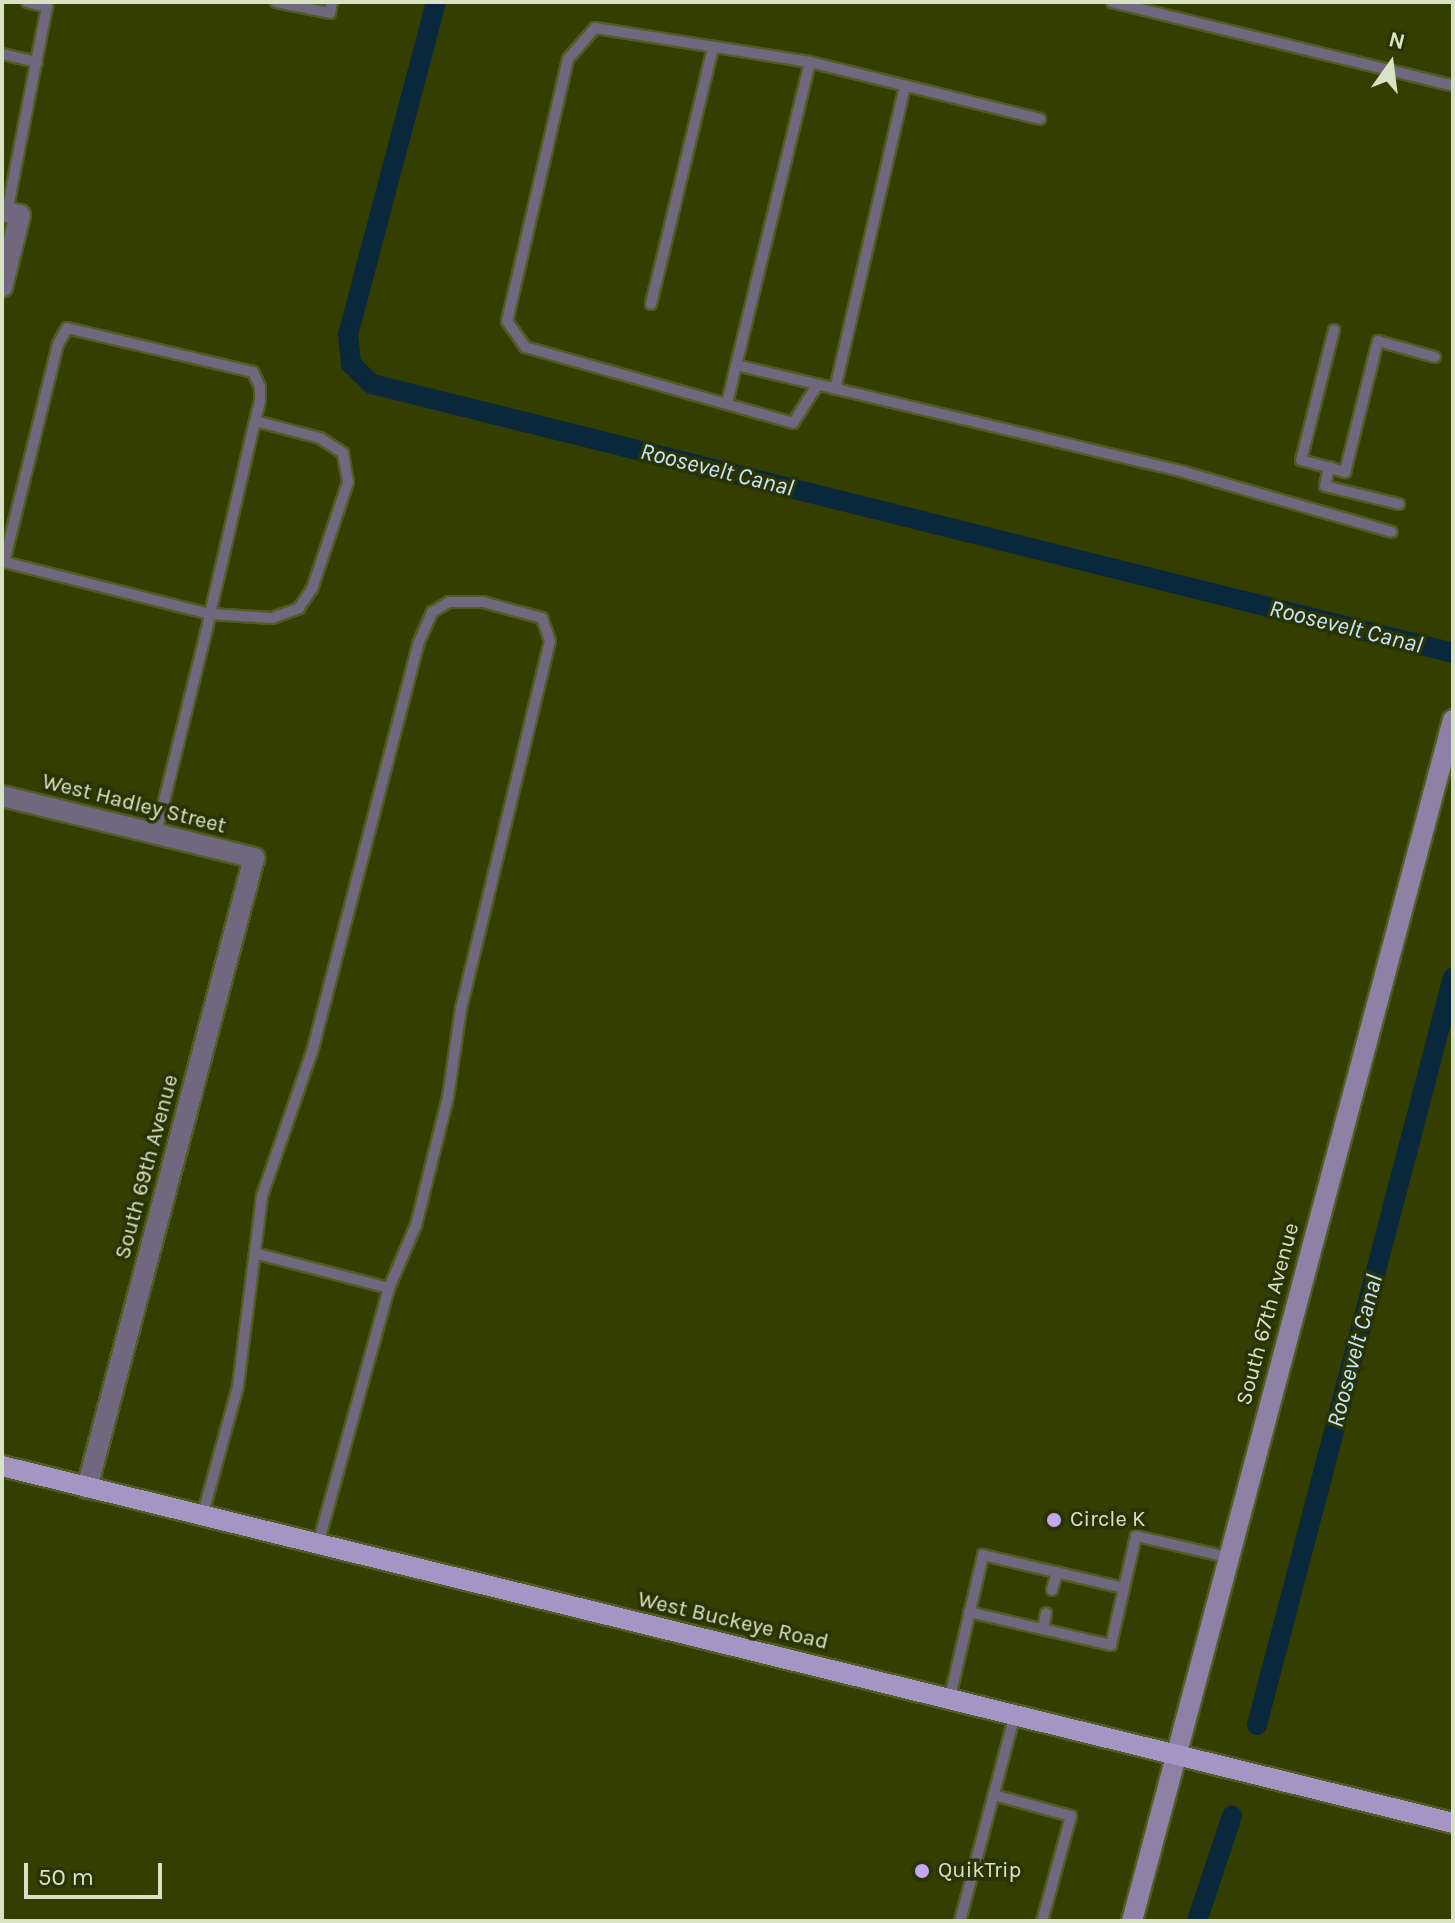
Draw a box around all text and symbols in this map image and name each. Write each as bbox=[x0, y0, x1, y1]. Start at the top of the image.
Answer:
north arrow bbox=[1351, 24, 1431, 104]
text: N bbox=[1386, 26, 1408, 55]
water label: Roosevelt Canal bbox=[637, 437, 797, 503]
water label: Roosevelt Canal bbox=[1266, 594, 1426, 660]
street label: West Hadley Street bbox=[39, 768, 229, 840]
street label: South 69th Avenue bbox=[110, 1072, 184, 1262]
street label: South 67th Avenue bbox=[1231, 1220, 1305, 1408]
water label: Roosevelt Canal bbox=[1321, 1271, 1389, 1431]
place label: Circle K bbox=[1070, 1507, 1145, 1533]
marker: Circle K bbox=[1045, 1511, 1063, 1529]
street label: West Buckeye Road bbox=[635, 1586, 831, 1656]
scale bar bbox=[28, 1847, 166, 1897]
place label: QuikTrip bbox=[938, 1858, 1021, 1884]
marker: QuikTrip bbox=[913, 1862, 931, 1880]
text: 50 m bbox=[38, 1863, 94, 1891]

